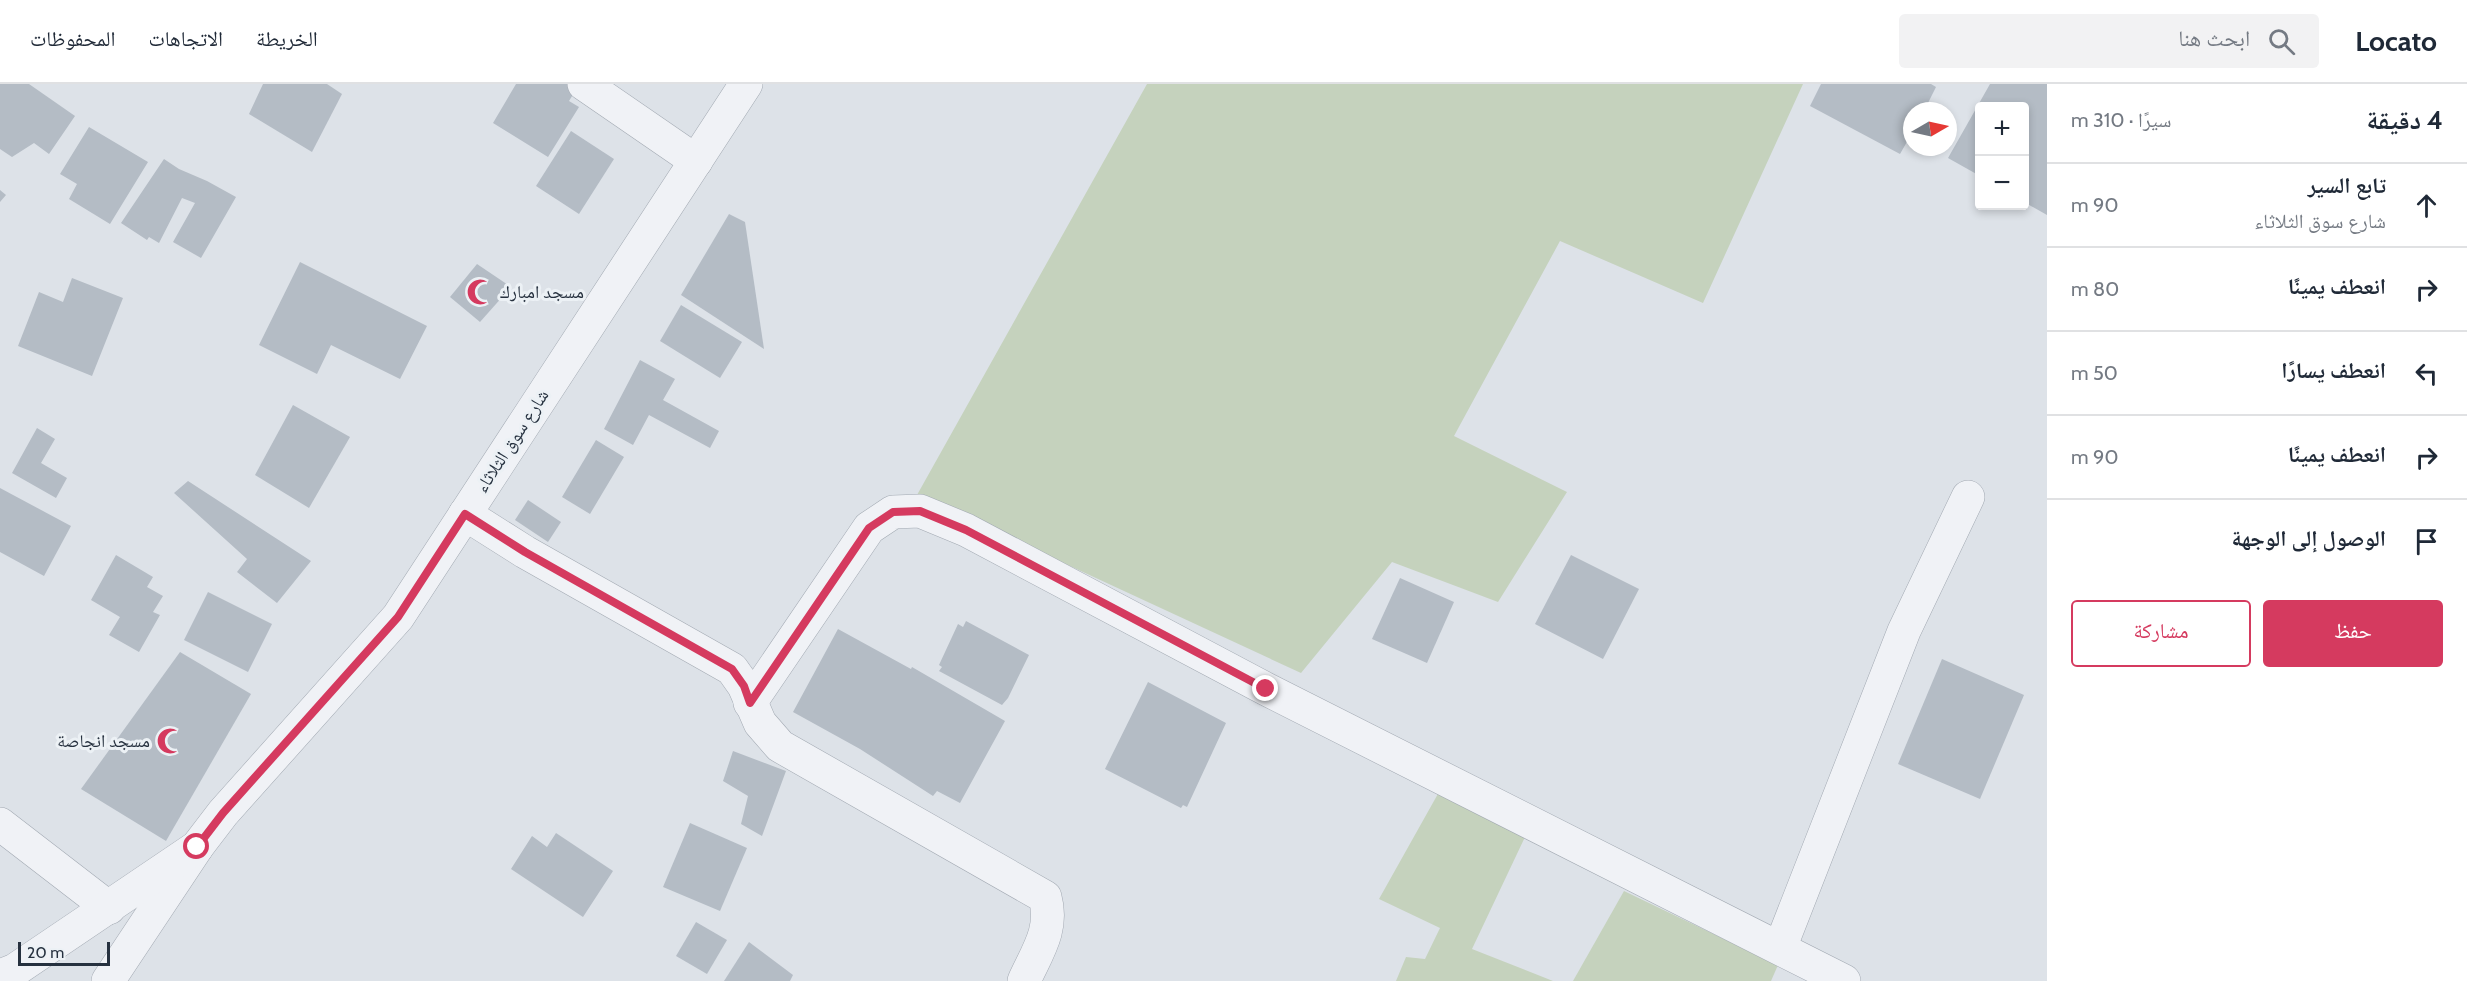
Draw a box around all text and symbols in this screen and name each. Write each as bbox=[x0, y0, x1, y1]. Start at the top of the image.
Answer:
search box bbox=[1899, 14, 2319, 68]
text: Locato bbox=[2355, 24, 2437, 58]
text: ابحث هنا bbox=[2178, 25, 2250, 52]
icon: search bbox=[2265, 25, 2298, 58]
text: المحفوظات bbox=[30, 26, 115, 51]
text: الاتجاهات bbox=[148, 26, 223, 51]
text: الخريطة bbox=[256, 26, 318, 51]
north arrow bbox=[1903, 102, 1957, 156]
map controls bbox=[1975, 102, 2029, 210]
button: + bbox=[1975, 102, 2029, 156]
text: 4 دقيقة bbox=[2366, 104, 2443, 136]
text: سيرًا · 310 m bbox=[2071, 108, 2171, 132]
button: − bbox=[1975, 156, 2029, 210]
text: تابع السير bbox=[2308, 172, 2386, 199]
icon: ahead bbox=[2410, 189, 2443, 222]
text: 90 m bbox=[2071, 193, 2118, 217]
text: شارع سوق الثلاثاء bbox=[2254, 209, 2386, 233]
text: انعطف يمينًا bbox=[2288, 273, 2386, 300]
icon: right bbox=[2410, 273, 2443, 306]
mosque icon: مسجد امبارك bbox=[465, 277, 495, 307]
text: 80 m bbox=[2071, 277, 2119, 301]
place label: مسجد امبارك bbox=[500, 281, 584, 303]
text: انعطف يسارًا bbox=[2281, 357, 2386, 384]
icon: left bbox=[2410, 357, 2443, 390]
text: 50 m bbox=[2071, 361, 2118, 385]
street label: شارع سوق الثلاثاء bbox=[471, 385, 553, 497]
text: انعطف يمينًا bbox=[2288, 441, 2386, 468]
icon: right bbox=[2410, 441, 2443, 474]
text: 90 m bbox=[2071, 445, 2118, 469]
text: الوصول إلى الوجهة bbox=[2231, 525, 2386, 552]
icon: arrive bbox=[2410, 525, 2443, 558]
button: مشاركة bbox=[2071, 600, 2251, 667]
button: حفظ bbox=[2263, 600, 2443, 667]
route end bbox=[1252, 675, 1278, 701]
mosque icon: مسجد انجاصة bbox=[155, 726, 185, 756]
place label: مسجد انجاصة bbox=[57, 730, 150, 752]
route start bbox=[183, 833, 209, 859]
scale bar bbox=[18, 939, 110, 966]
text: 20 m bbox=[27, 943, 64, 962]

